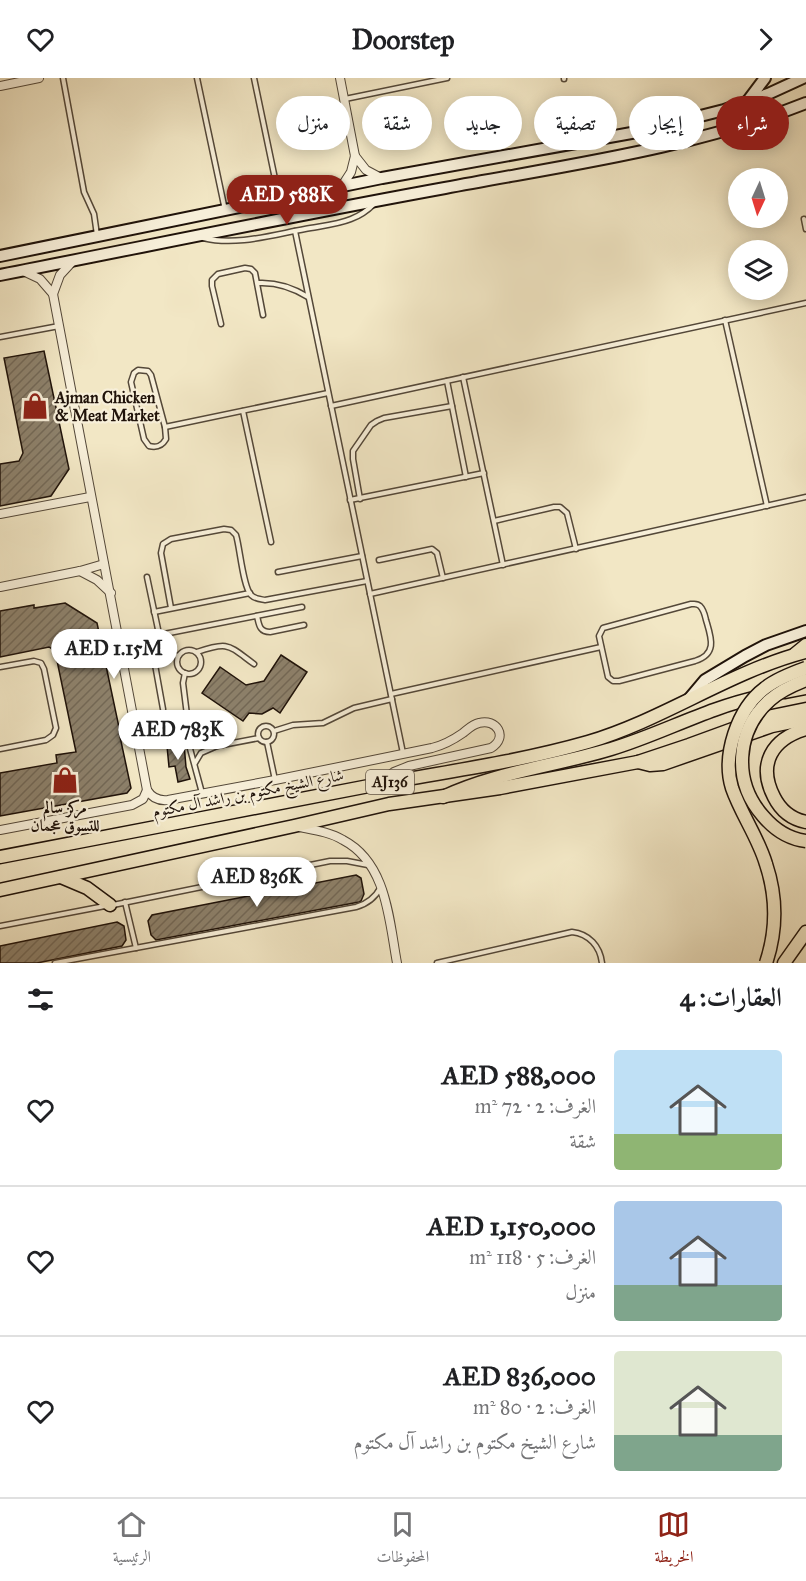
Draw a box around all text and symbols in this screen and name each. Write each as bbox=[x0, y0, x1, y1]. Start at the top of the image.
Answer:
icon: heart bbox=[24, 23, 57, 56]
text: Doorstep bbox=[351, 23, 455, 56]
icon: forward bbox=[749, 23, 782, 56]
chip: منزل bbox=[276, 96, 350, 150]
chip: شقة bbox=[362, 96, 432, 150]
chip: جديد bbox=[444, 96, 522, 150]
chip: تصفية bbox=[534, 96, 617, 150]
chip: إيجار bbox=[629, 96, 704, 150]
chip: شراء bbox=[716, 96, 789, 150]
north arrow bbox=[728, 168, 788, 228]
map controls bbox=[728, 168, 788, 300]
pin: AED 588K bbox=[225, 175, 349, 226]
text: AED 588K bbox=[241, 182, 333, 206]
button: layers bbox=[728, 240, 788, 300]
place label: Ajman Chicken & Meat Market bbox=[54, 388, 160, 425]
shop icon: Ajman Chicken & Meat Market bbox=[20, 391, 50, 421]
pin: AED 1.15M bbox=[45, 629, 183, 680]
text: AED 1.15M bbox=[65, 636, 163, 660]
pin: AED 783K bbox=[116, 710, 240, 761]
text: AED 783K bbox=[132, 717, 224, 741]
shop icon: مركز سالم للتسوق عجمان bbox=[50, 765, 80, 795]
street label: شارع الشيخ مكتوم بن راشد آل مكتوم bbox=[151, 765, 346, 826]
road number: AJ136 bbox=[366, 770, 414, 794]
place label: مركز سالم للتسوق عجمان bbox=[31, 798, 99, 836]
pin: AED 836K bbox=[195, 857, 319, 908]
text: AED 836K bbox=[212, 864, 302, 888]
text: العقارات: 4 bbox=[680, 981, 782, 1013]
icon: filters bbox=[24, 983, 57, 1016]
text: AED 588,000 bbox=[442, 1059, 596, 1091]
icon: home bbox=[662, 1074, 734, 1146]
icon: heart bbox=[24, 1094, 57, 1127]
text: الغرف: 2 · 72 m² bbox=[475, 1094, 596, 1118]
text: شقة bbox=[570, 1129, 596, 1153]
text: AED 1,150,000 bbox=[427, 1210, 596, 1242]
icon: home bbox=[662, 1225, 734, 1297]
icon: heart bbox=[24, 1245, 57, 1278]
text: الغرف: 5 · 118 m² bbox=[469, 1245, 596, 1269]
text: منزل bbox=[565, 1280, 596, 1304]
text: AED 836,000 bbox=[444, 1360, 596, 1392]
icon: home bbox=[662, 1375, 734, 1447]
icon: heart bbox=[24, 1395, 57, 1428]
text: الغرف: 2 · 80 m² bbox=[473, 1395, 596, 1419]
text: شارع الشيخ مكتوم بن راشد آل مكتوم bbox=[353, 1430, 596, 1454]
tab: الرئيسية bbox=[113, 1508, 151, 1572]
tab: المحفوظات bbox=[376, 1508, 429, 1572]
tab: الخريطة bbox=[654, 1508, 693, 1572]

